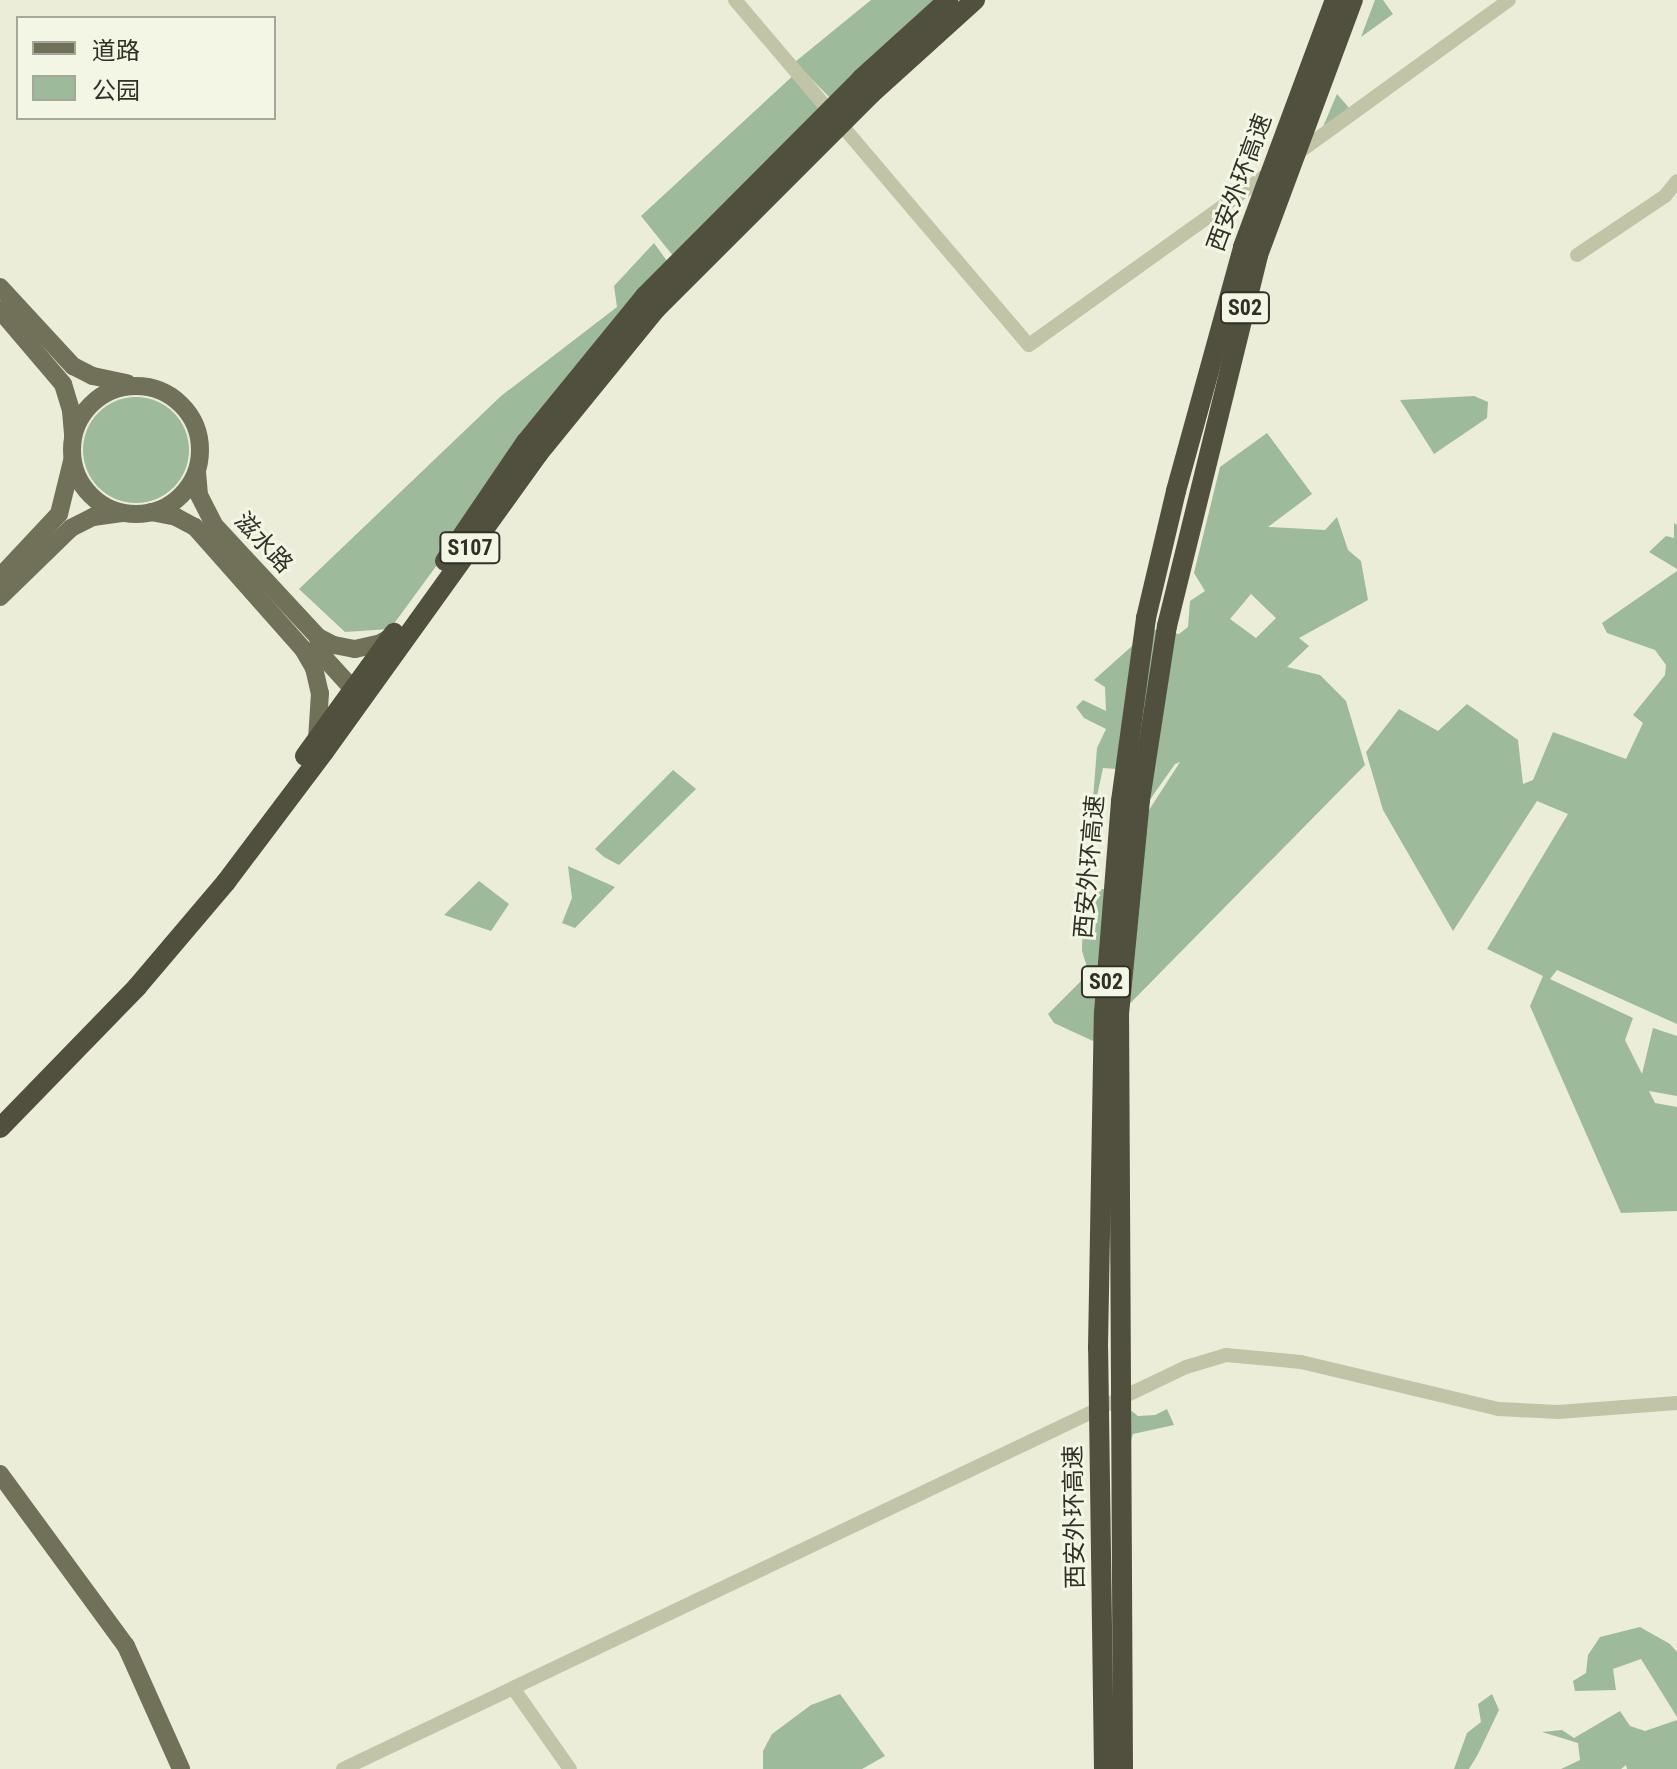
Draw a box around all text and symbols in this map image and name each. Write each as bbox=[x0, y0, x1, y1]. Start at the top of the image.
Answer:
legend bbox=[16, 16, 276, 120]
text: 道路 bbox=[92, 37, 140, 65]
text: 公园 bbox=[92, 77, 140, 105]
street label: 西安外环高速 bbox=[1202, 110, 1278, 256]
road number: S02 bbox=[1219, 290, 1271, 326]
street label: 滋水路 bbox=[228, 507, 298, 579]
road number: S107 bbox=[438, 530, 502, 566]
street label: 西安外环高速 bbox=[1069, 794, 1111, 940]
road number: S02 bbox=[1080, 964, 1132, 1000]
street label: 西安外环高速 bbox=[1059, 1445, 1091, 1589]

